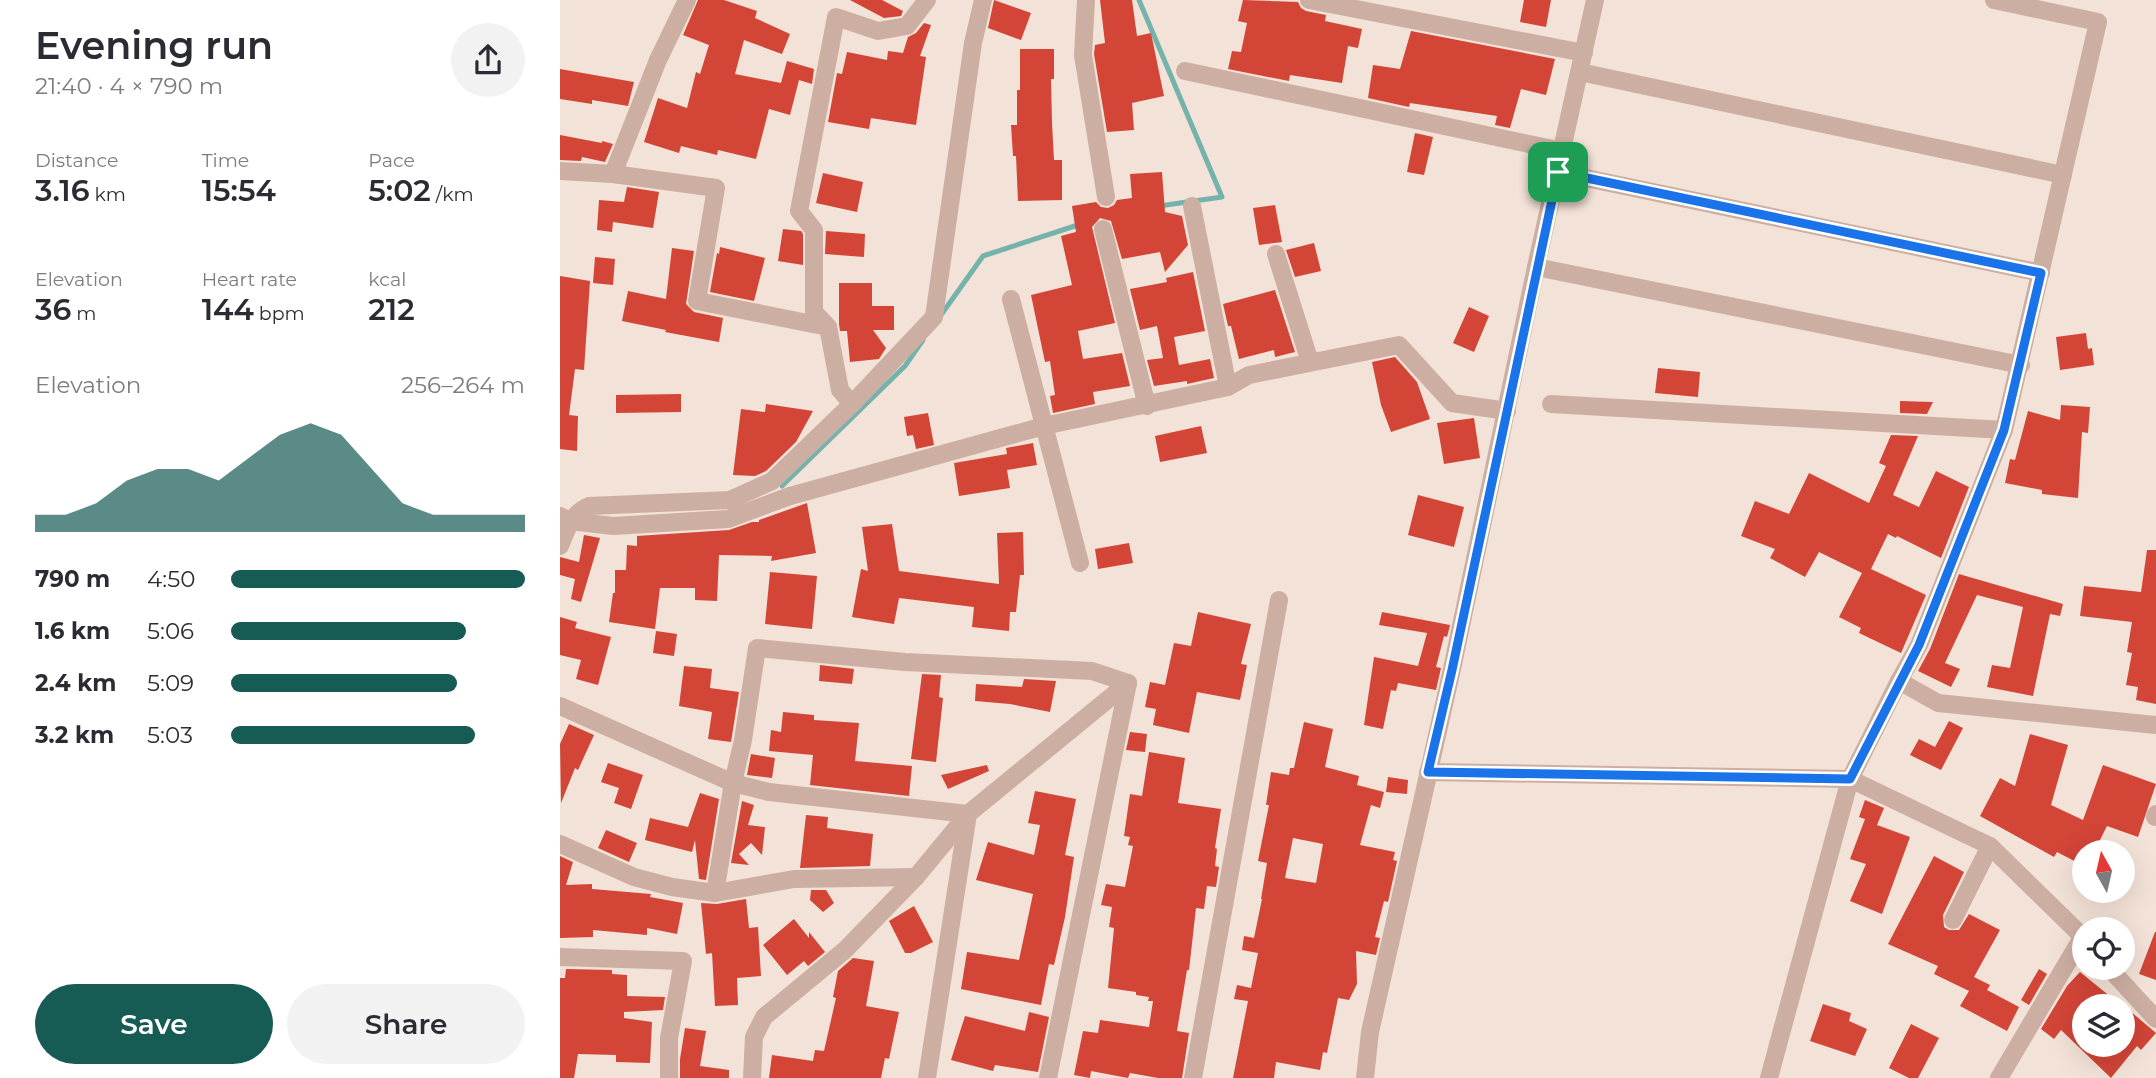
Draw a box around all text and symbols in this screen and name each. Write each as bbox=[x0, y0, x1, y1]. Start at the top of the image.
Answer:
text: Evening run bbox=[35, 22, 273, 69]
button: share bbox=[451, 23, 525, 97]
text: 21:40 · 4 × 790 m bbox=[35, 72, 223, 100]
pin bbox=[1528, 142, 1588, 202]
text: Distance bbox=[35, 149, 118, 172]
text: Time bbox=[202, 149, 249, 172]
text: Pace bbox=[368, 149, 415, 172]
icon: arrive bbox=[1539, 153, 1577, 191]
text: 3.16 bbox=[35, 172, 90, 209]
text: 15:54 bbox=[202, 172, 276, 209]
text: 5:02 bbox=[368, 172, 431, 209]
text: km bbox=[90, 183, 126, 206]
text: /km bbox=[431, 183, 474, 206]
text: Elevation bbox=[35, 268, 123, 291]
text: Heart rate bbox=[202, 268, 297, 291]
text: kcal bbox=[368, 268, 406, 291]
text: 36 bbox=[35, 291, 71, 328]
text: 144 bbox=[202, 291, 254, 328]
text: 212 bbox=[368, 291, 415, 328]
text: m bbox=[71, 302, 96, 325]
text: bpm bbox=[254, 302, 305, 325]
text: Elevation bbox=[35, 371, 141, 399]
text: 256–264 m bbox=[401, 371, 525, 399]
text: 790 m bbox=[35, 565, 110, 593]
text: 4:50 bbox=[147, 565, 195, 593]
text: 1.6 km bbox=[35, 617, 110, 645]
text: 5:06 bbox=[147, 617, 194, 645]
text: 2.4 km bbox=[35, 669, 116, 697]
text: 5:09 bbox=[147, 669, 194, 697]
text: 3.2 km bbox=[35, 721, 114, 749]
text: 5:03 bbox=[147, 721, 193, 749]
north arrow bbox=[2072, 840, 2135, 903]
map controls bbox=[2072, 840, 2135, 1057]
button: locate bbox=[2072, 917, 2135, 980]
button: Save bbox=[35, 984, 273, 1064]
button: Share bbox=[287, 984, 525, 1064]
button: layers bbox=[2072, 994, 2135, 1057]

